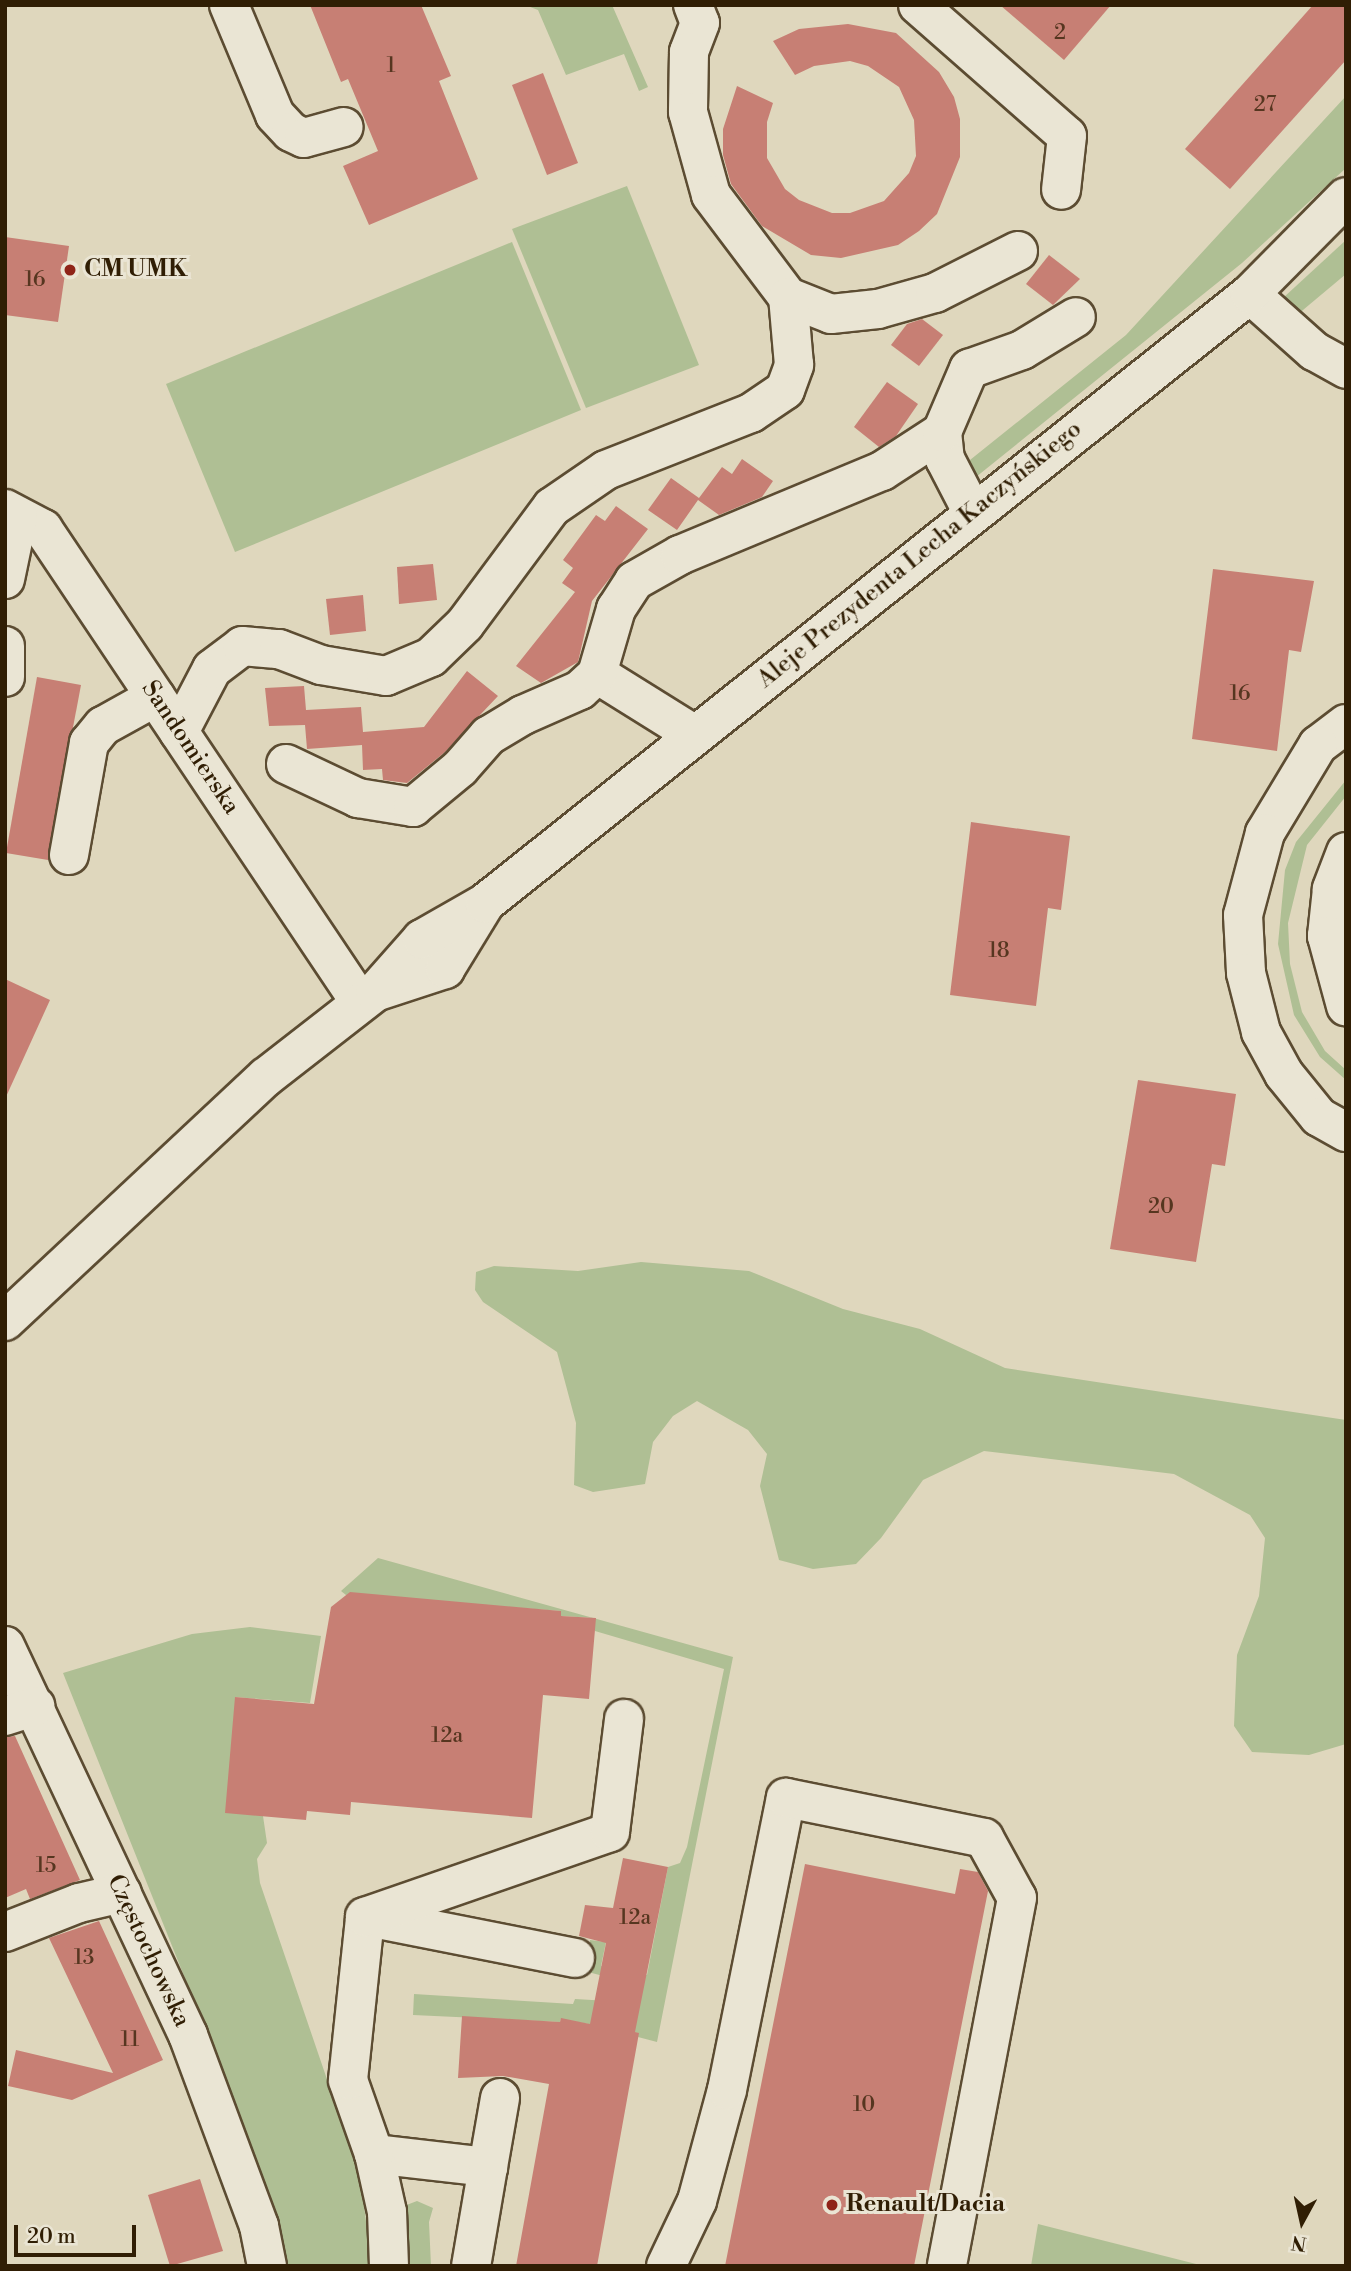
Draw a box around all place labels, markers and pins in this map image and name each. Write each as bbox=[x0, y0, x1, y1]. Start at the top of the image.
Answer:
place label: CM UMK bbox=[84, 256, 187, 284]
marker: CM UMK bbox=[62, 262, 78, 278]
place label: Renault/Dacia bbox=[846, 2191, 1005, 2219]
marker: Renault/Dacia bbox=[824, 2197, 840, 2213]

